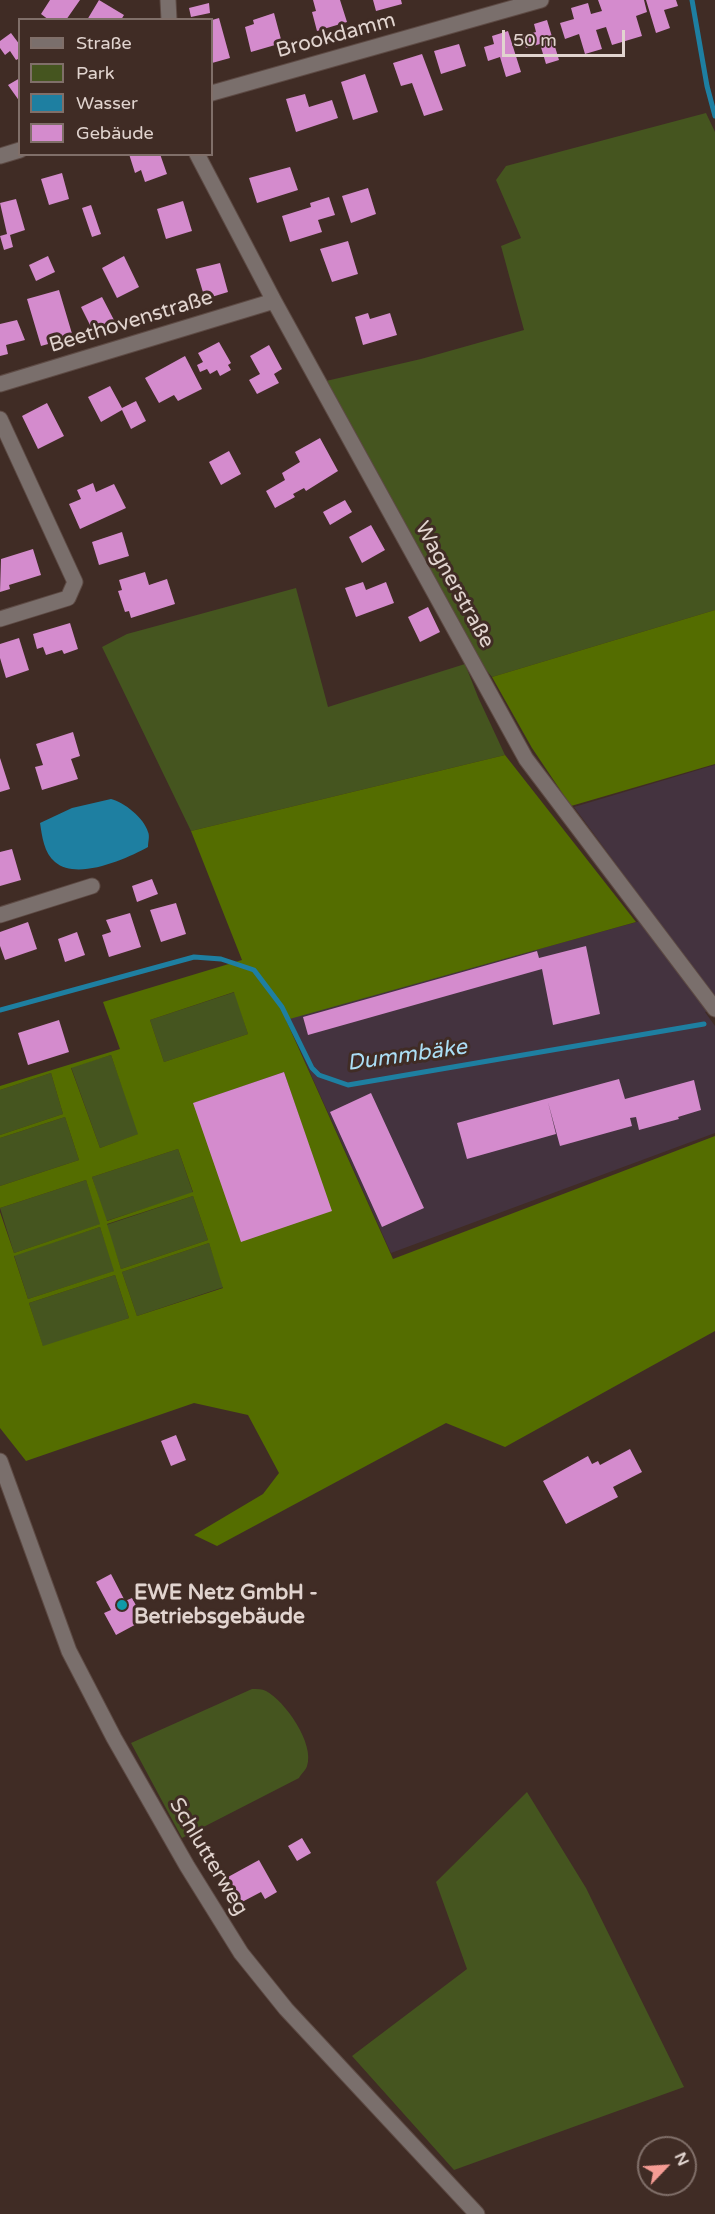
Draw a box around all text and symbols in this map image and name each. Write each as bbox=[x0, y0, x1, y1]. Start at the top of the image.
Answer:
street label: Brookdamm bbox=[274, 8, 398, 64]
legend bbox=[18, 18, 213, 156]
scale bar bbox=[505, 18, 628, 56]
text: 50 m bbox=[513, 29, 557, 51]
text: Straße bbox=[76, 32, 132, 54]
text: Park bbox=[76, 62, 114, 84]
text: Wasser bbox=[76, 92, 138, 114]
text: Gebäude bbox=[76, 122, 154, 144]
street label: Beethovenstraße bbox=[46, 285, 216, 359]
street label: Wagnerstraße bbox=[409, 517, 499, 653]
water label: Dummbäke bbox=[345, 1035, 469, 1077]
place label: EWE Netz GmbH - Betriebsgebäude bbox=[134, 1580, 318, 1630]
marker: EWE Netz GmbH - Betriebsgebäude bbox=[115, 1598, 129, 1612]
street label: Schlutterweg bbox=[163, 1794, 253, 1920]
north arrow bbox=[637, 2136, 697, 2196]
text: N bbox=[670, 2149, 693, 2169]

